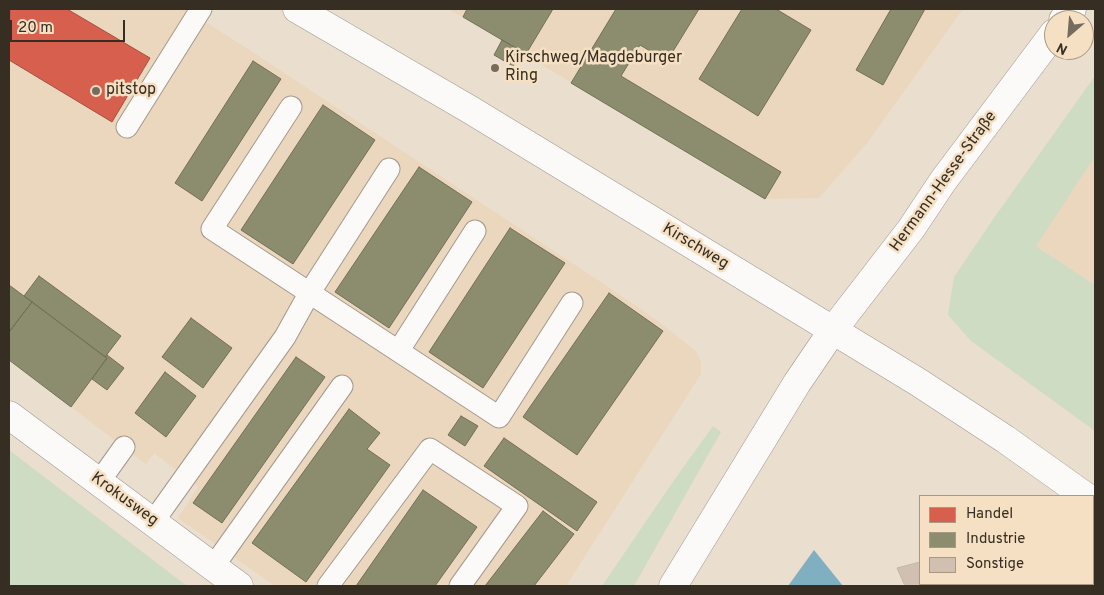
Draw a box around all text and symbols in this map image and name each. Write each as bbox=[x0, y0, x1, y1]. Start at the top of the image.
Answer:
scale bar bbox=[12, 10, 128, 42]
north arrow bbox=[1044, 10, 1094, 60]
text: 20 m bbox=[18, 19, 53, 38]
text: N bbox=[1054, 38, 1071, 58]
place label: Kirschweg/Magdeburger Ring bbox=[505, 49, 682, 87]
marker: Kirschweg/Magdeburger Ring bbox=[489, 62, 501, 74]
place label: pitstop bbox=[106, 81, 156, 101]
marker: pitstop bbox=[90, 85, 102, 97]
street label: Hermann-Hesse-Straße bbox=[887, 108, 1001, 256]
street label: Kirschweg bbox=[658, 220, 732, 274]
street label: Krokusweg bbox=[86, 469, 162, 531]
legend bbox=[919, 495, 1094, 585]
text: Handel bbox=[966, 505, 1013, 524]
text: Industrie bbox=[966, 530, 1025, 549]
text: Sonstige bbox=[966, 555, 1024, 574]

